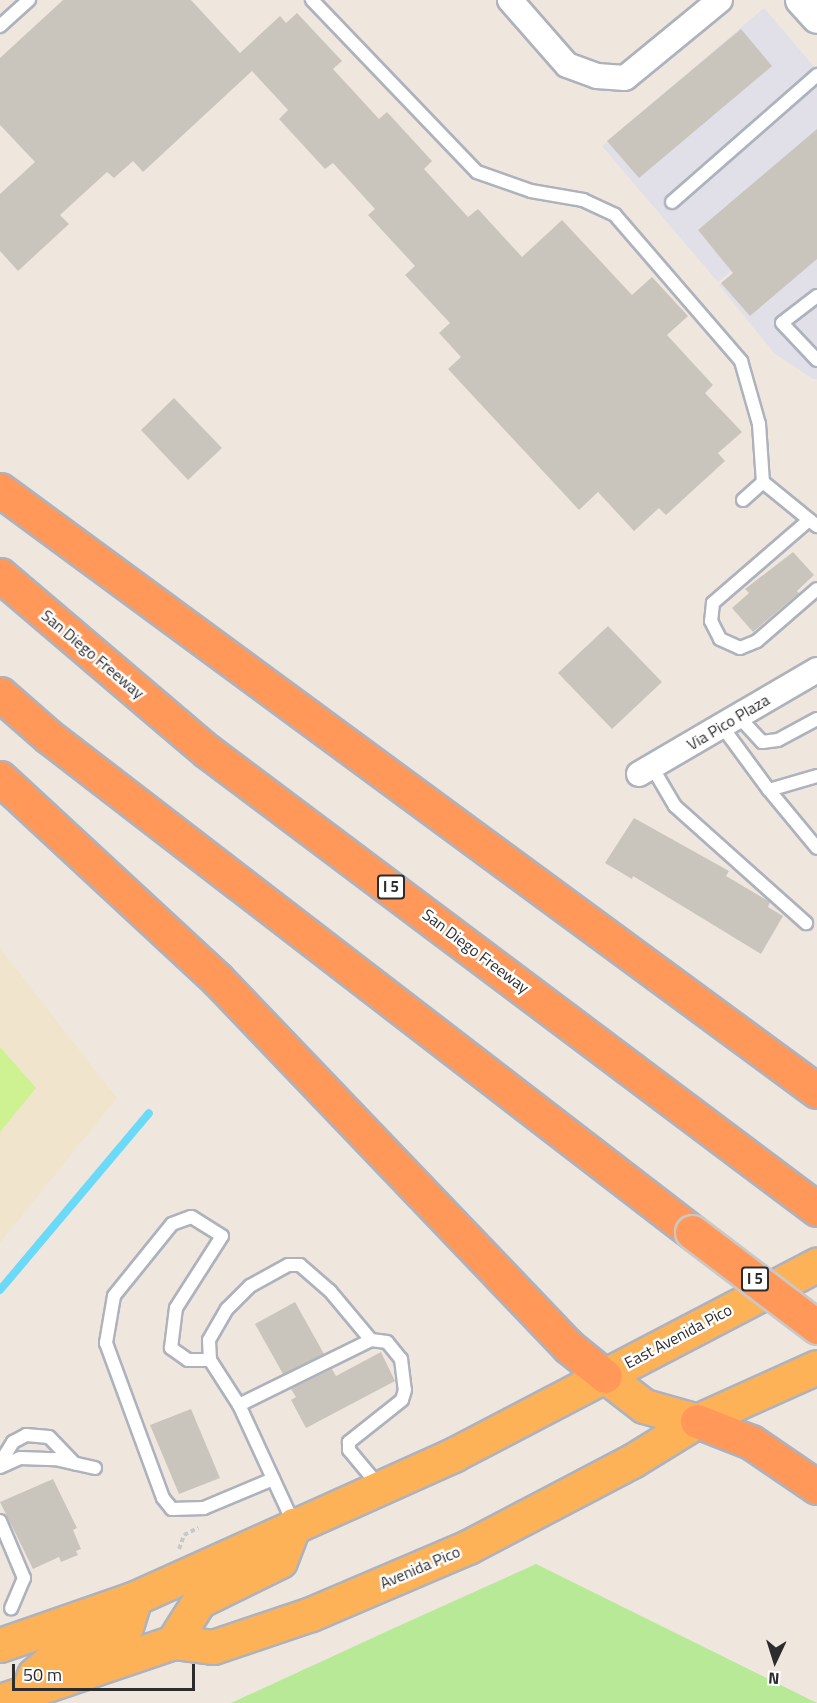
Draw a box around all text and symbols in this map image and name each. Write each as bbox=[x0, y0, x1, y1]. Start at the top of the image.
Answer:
street label: San Diego Freeway bbox=[38, 605, 148, 703]
street label: Via Pico Plaza bbox=[683, 690, 773, 754]
road number: I 5 bbox=[376, 875, 406, 899]
street label: San Diego Freeway bbox=[419, 905, 533, 997]
road number: I 5 bbox=[740, 1267, 770, 1291]
street label: East Avenida Pico bbox=[621, 1300, 735, 1372]
street label: Avenida Pico bbox=[377, 1541, 463, 1593]
north arrow bbox=[745, 1631, 805, 1691]
scale bar bbox=[15, 1652, 198, 1690]
text: 50 m bbox=[23, 1661, 62, 1688]
text: N bbox=[767, 1667, 780, 1691]

